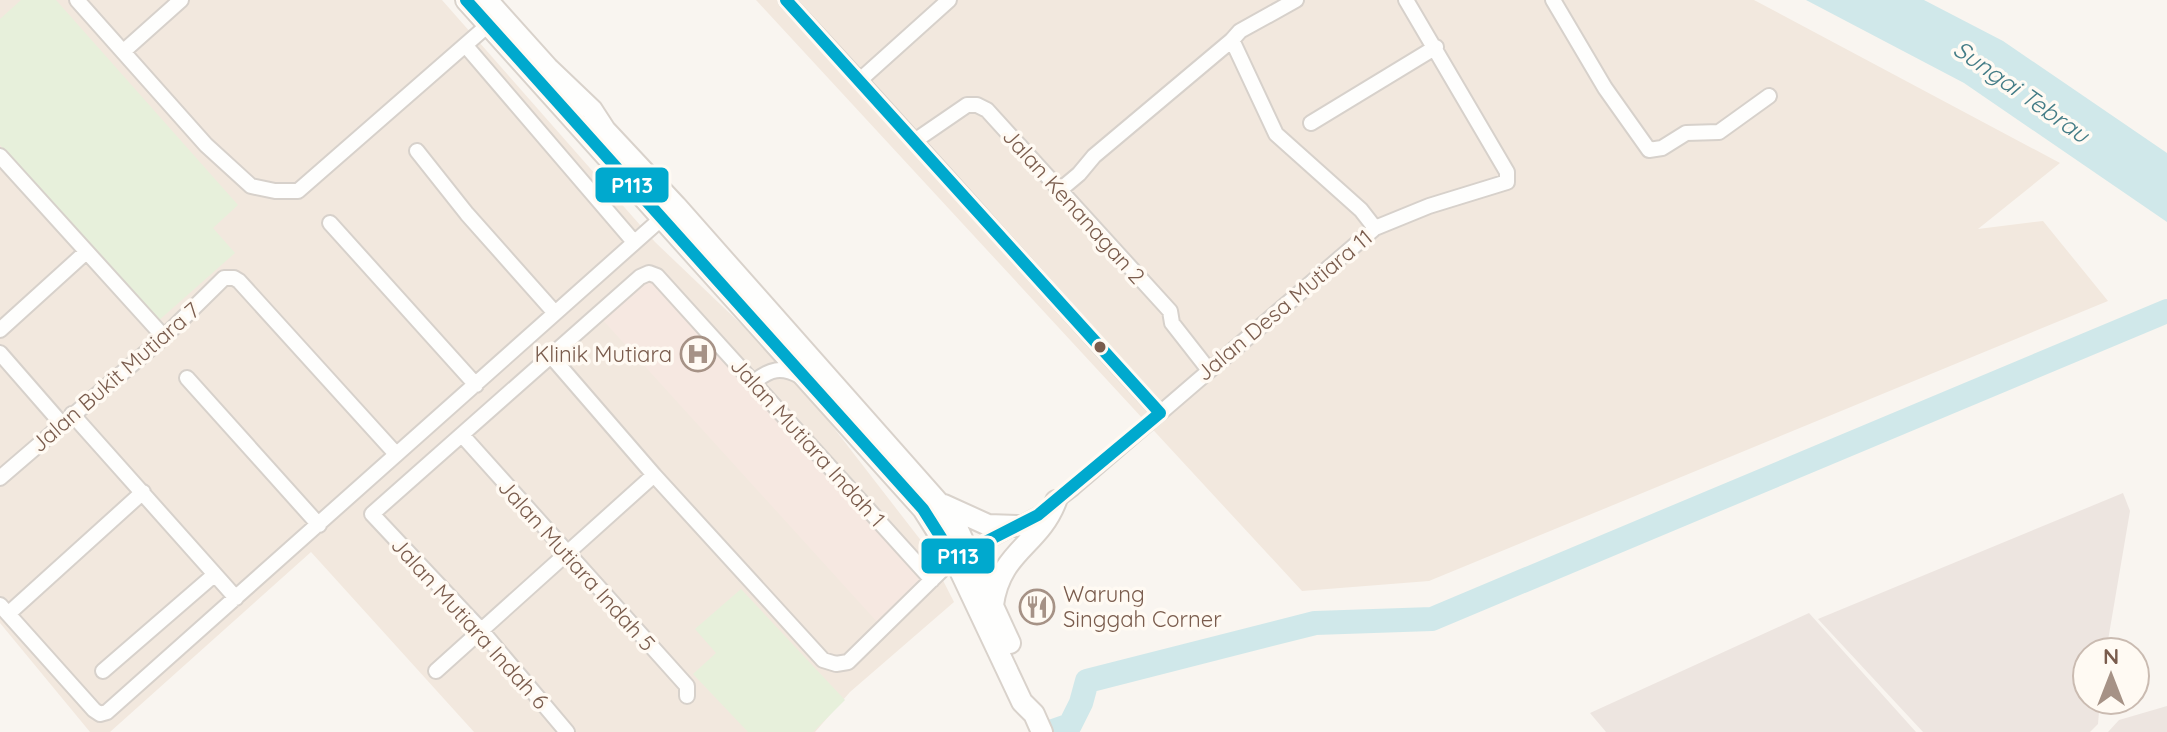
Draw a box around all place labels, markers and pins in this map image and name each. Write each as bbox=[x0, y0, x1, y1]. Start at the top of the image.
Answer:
hospital icon: Klinik Mutiara bbox=[679, 335, 717, 373]
unlabelled marker bbox=[1092, 339, 1108, 355]
place label: Klinik Mutiara bbox=[534, 340, 672, 368]
place label: Warung Singgah Corner bbox=[1063, 580, 1222, 633]
restaurant icon: Warung Singgah Corner bbox=[1018, 588, 1056, 626]

